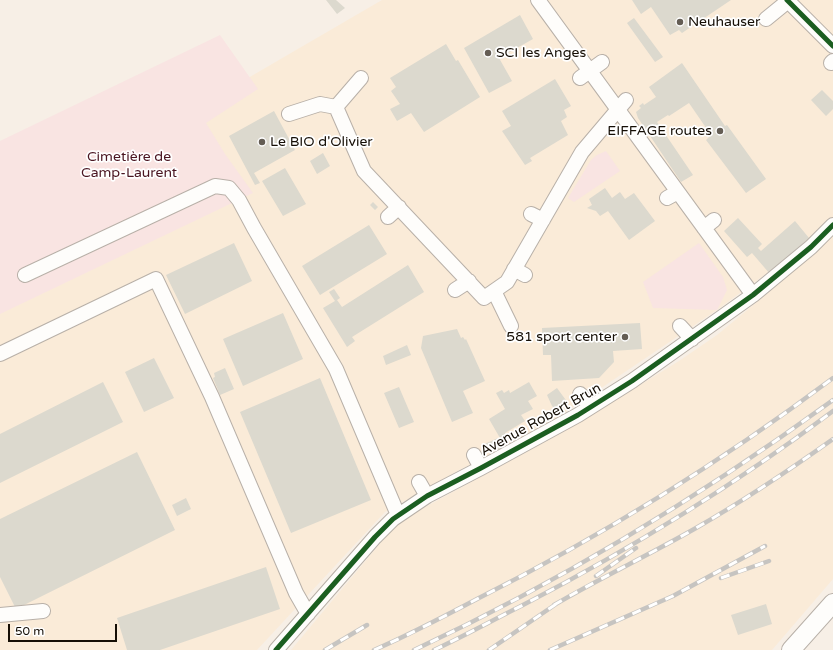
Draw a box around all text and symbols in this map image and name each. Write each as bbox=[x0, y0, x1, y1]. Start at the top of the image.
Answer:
place label: Neuhauser bbox=[688, 14, 760, 30]
marker: Neuhauser bbox=[675, 17, 685, 27]
place label: SCI les Anges bbox=[496, 45, 586, 61]
marker: SCI les Anges bbox=[483, 48, 493, 58]
place label: EIFFAGE routes bbox=[607, 123, 712, 139]
marker: EIFFAGE routes bbox=[715, 126, 725, 136]
place label: Le BIO d'Olivier bbox=[270, 134, 373, 150]
marker: Le BIO d'Olivier bbox=[257, 137, 267, 147]
park label: Cimetière de Camp-Laurent bbox=[81, 149, 177, 182]
place label: 581 sport center bbox=[506, 329, 617, 345]
marker: 581 sport center bbox=[620, 332, 630, 342]
street label: Avenue Robert Brun bbox=[478, 380, 604, 460]
scale bar bbox=[10, 616, 119, 642]
text: 50 m bbox=[15, 624, 44, 638]

